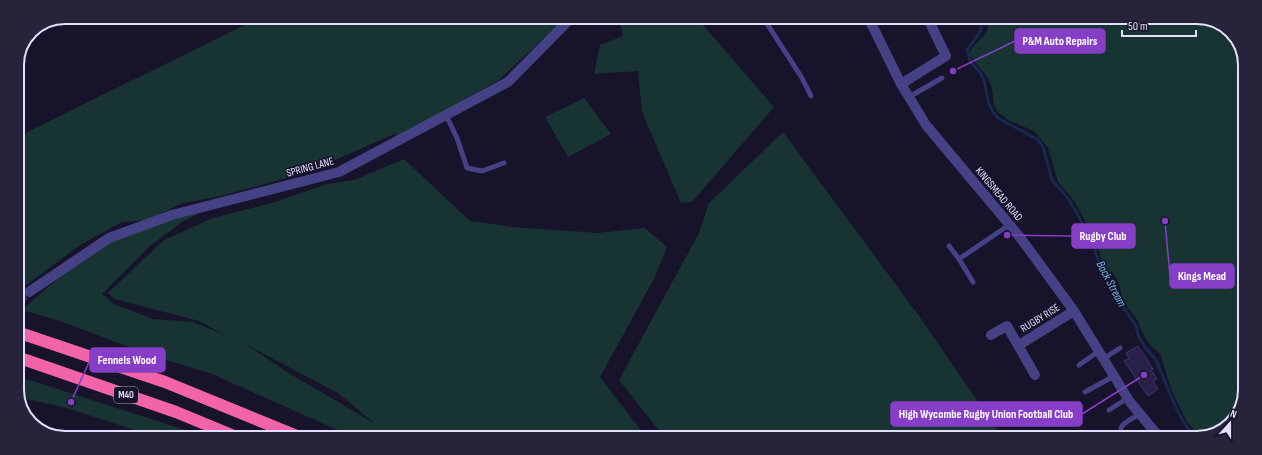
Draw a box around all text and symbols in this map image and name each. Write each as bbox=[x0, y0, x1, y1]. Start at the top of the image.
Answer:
scale bar bbox=[1122, 12, 1196, 38]
text: 50 m bbox=[1128, 19, 1148, 34]
callout: P&M Auto Repairs bbox=[1015, 29, 1105, 53]
text: P&M Auto Repairs bbox=[1023, 34, 1098, 49]
street label: SPRING LANE bbox=[285, 154, 335, 180]
street label: KINGSMEAD ROAD bbox=[973, 164, 1025, 224]
callout: Rugby Club bbox=[1072, 224, 1135, 248]
text: Rugby Club bbox=[1079, 229, 1127, 244]
water label: Back Stream bbox=[1093, 258, 1130, 310]
callout: Kings Mead bbox=[1170, 264, 1234, 288]
text: Kings Mead bbox=[1178, 269, 1226, 284]
street label: RUGBY RISE bbox=[1018, 301, 1062, 335]
callout: Fennels Wood bbox=[90, 348, 165, 372]
text: Fennels Wood bbox=[98, 353, 156, 368]
road number: M40 bbox=[114, 387, 138, 403]
callout: High Wycombe Rugby Union Football Club bbox=[891, 402, 1082, 426]
north arrow bbox=[1210, 403, 1250, 443]
text: High Wycombe Rugby Union Football Club bbox=[899, 407, 1073, 422]
text: N bbox=[1228, 407, 1239, 421]

